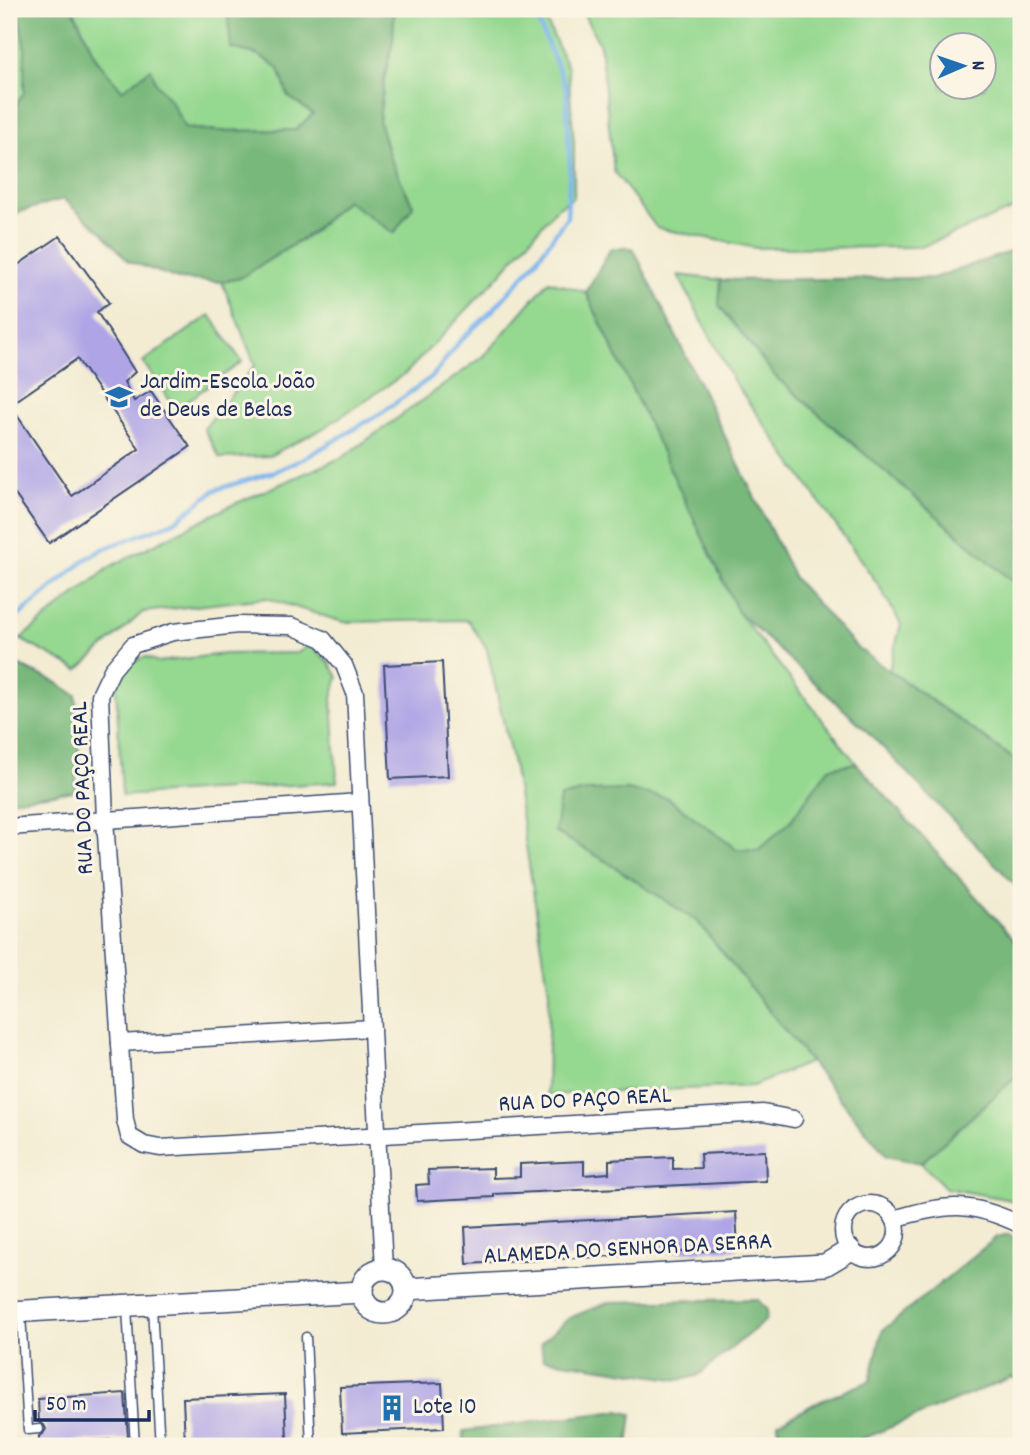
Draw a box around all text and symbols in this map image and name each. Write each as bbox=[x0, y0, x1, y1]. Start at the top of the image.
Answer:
north arrow bbox=[928, 32, 998, 102]
text: N bbox=[963, 60, 990, 71]
place label: Jardim-Escola João de Deus de Belas bbox=[140, 366, 315, 428]
school or university icon: Jardim-Escola João de Deus de Belas bbox=[104, 382, 134, 412]
street label: RUA DO PAÇO REAL bbox=[64, 701, 104, 875]
street label: RUA DO PAÇO REAL bbox=[498, 1079, 673, 1123]
street label: ALAMEDA DO SENHOR DA SERRA bbox=[483, 1225, 773, 1275]
scale bar bbox=[35, 1378, 149, 1422]
text: 50 m bbox=[46, 1391, 86, 1421]
place label: Lote 10 bbox=[413, 1391, 477, 1425]
building icon: Lote 10 bbox=[377, 1393, 407, 1423]

